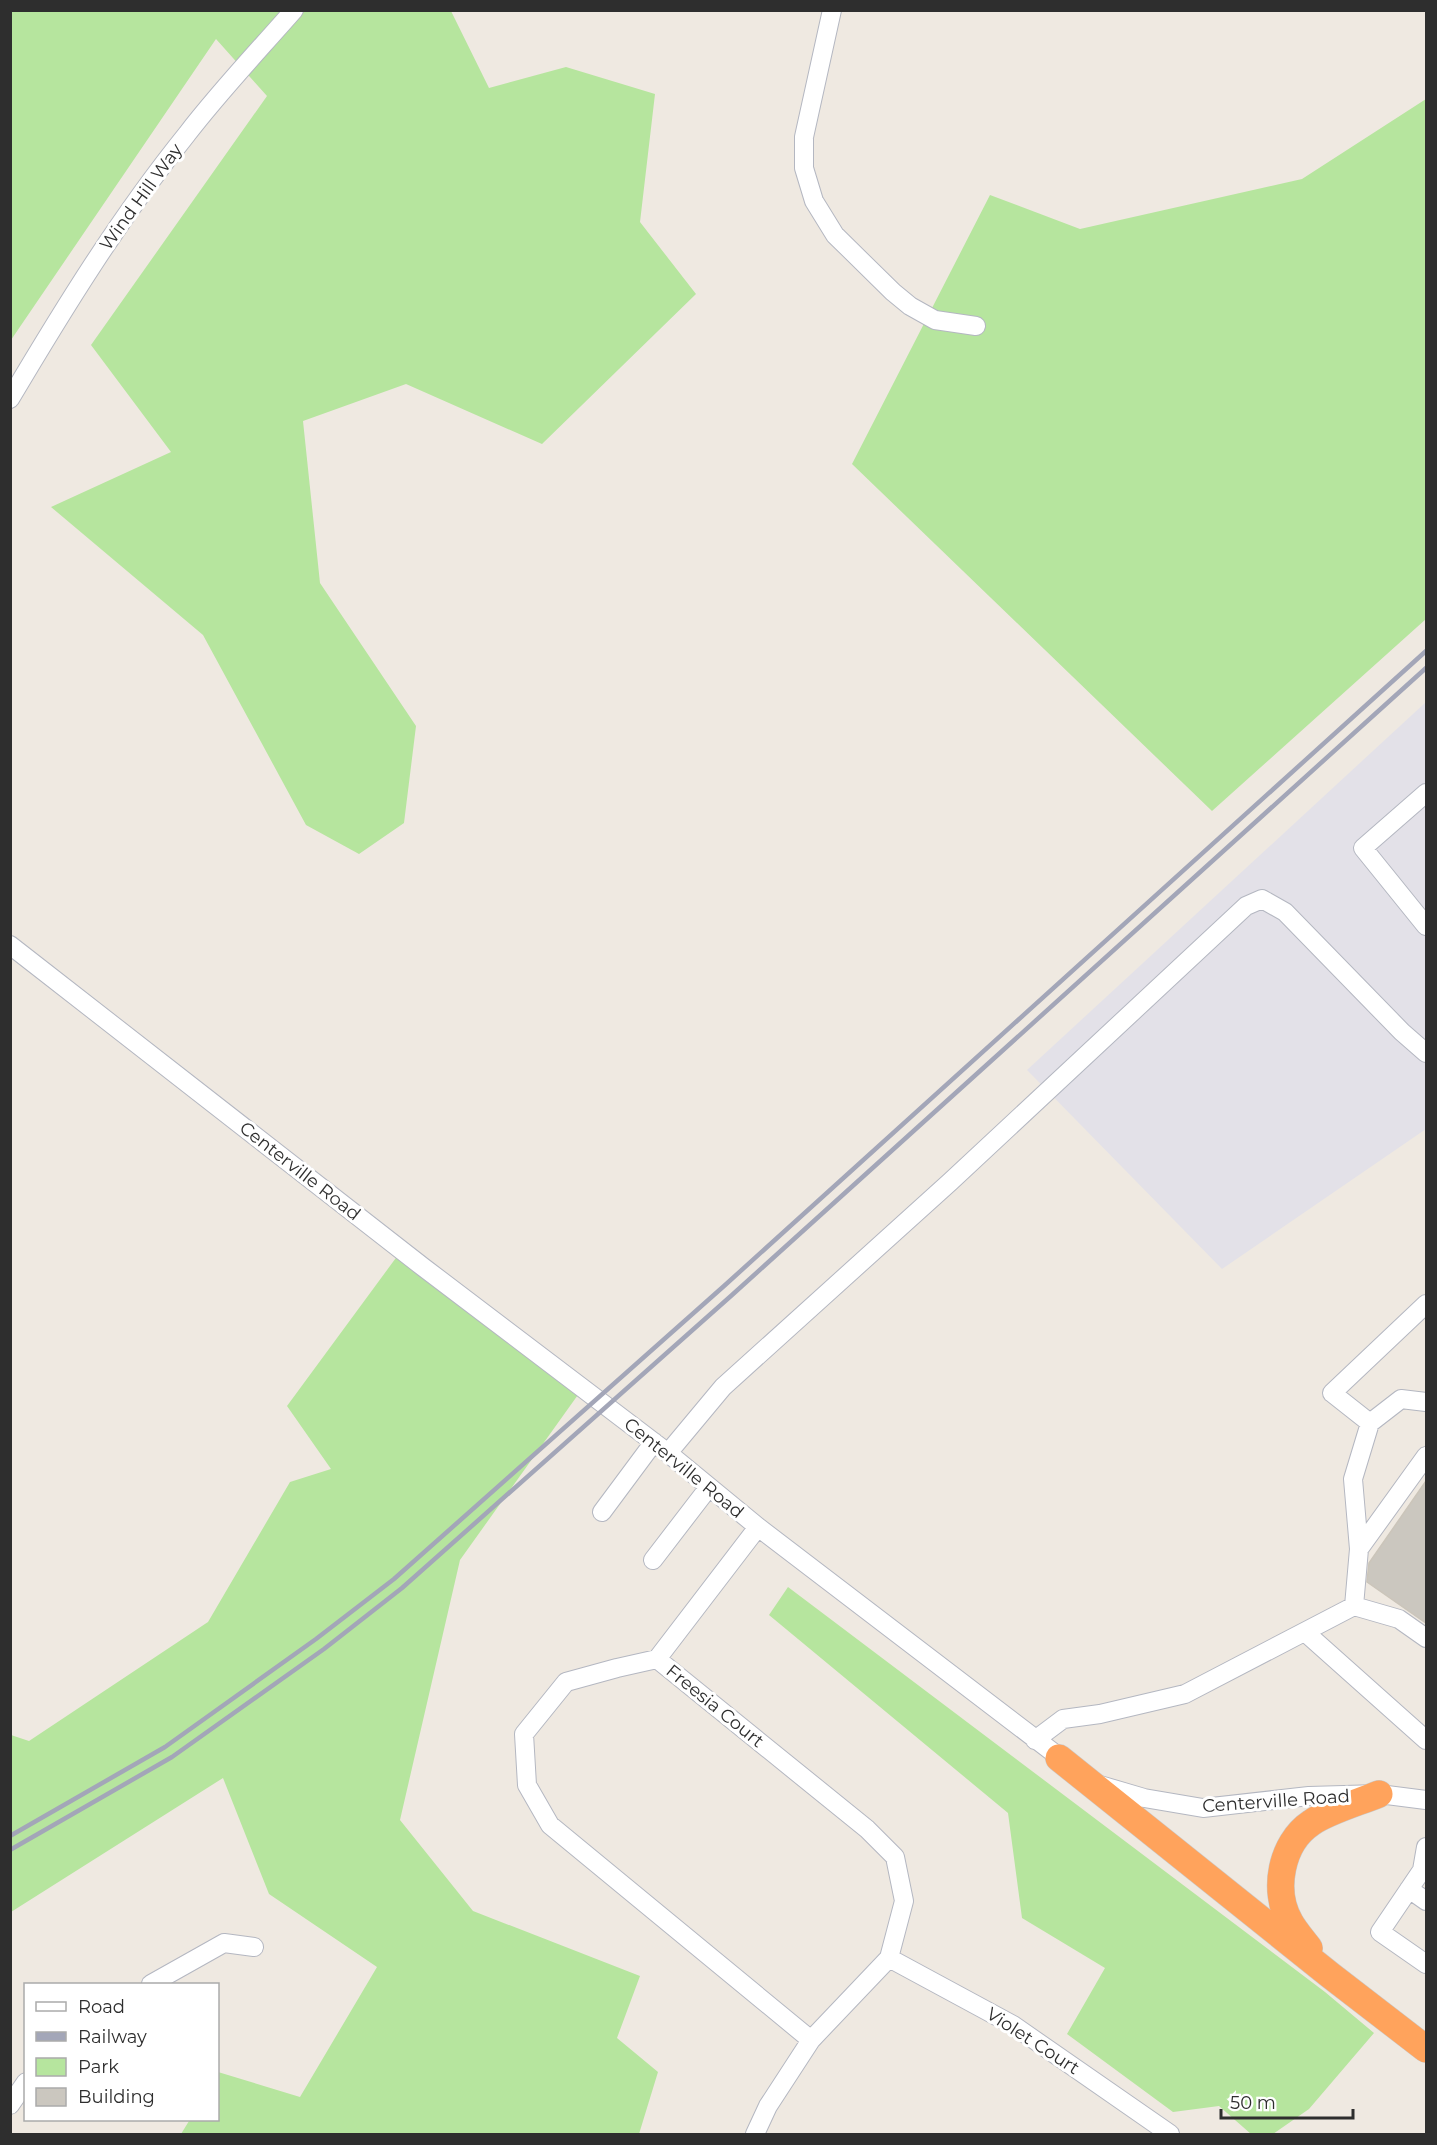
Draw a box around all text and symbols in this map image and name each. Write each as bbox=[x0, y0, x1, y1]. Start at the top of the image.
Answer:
street label: Wind Hill Way bbox=[95, 139, 187, 255]
street label: Centerville Road bbox=[235, 1117, 365, 1225]
street label: Centerville Road bbox=[620, 1413, 748, 1523]
street label: Freesia Court bbox=[662, 1660, 768, 1752]
street label: Centerville Road bbox=[1202, 1785, 1350, 1817]
legend bbox=[24, 1983, 219, 2121]
text: Road bbox=[78, 1996, 125, 2018]
street label: Violet Court bbox=[982, 2003, 1084, 2079]
text: Railway bbox=[78, 2026, 147, 2048]
text: Park bbox=[78, 2056, 119, 2078]
scale bar bbox=[1221, 2082, 1353, 2120]
text: Building bbox=[78, 2086, 155, 2108]
text: 50 m bbox=[1230, 2092, 1276, 2114]

